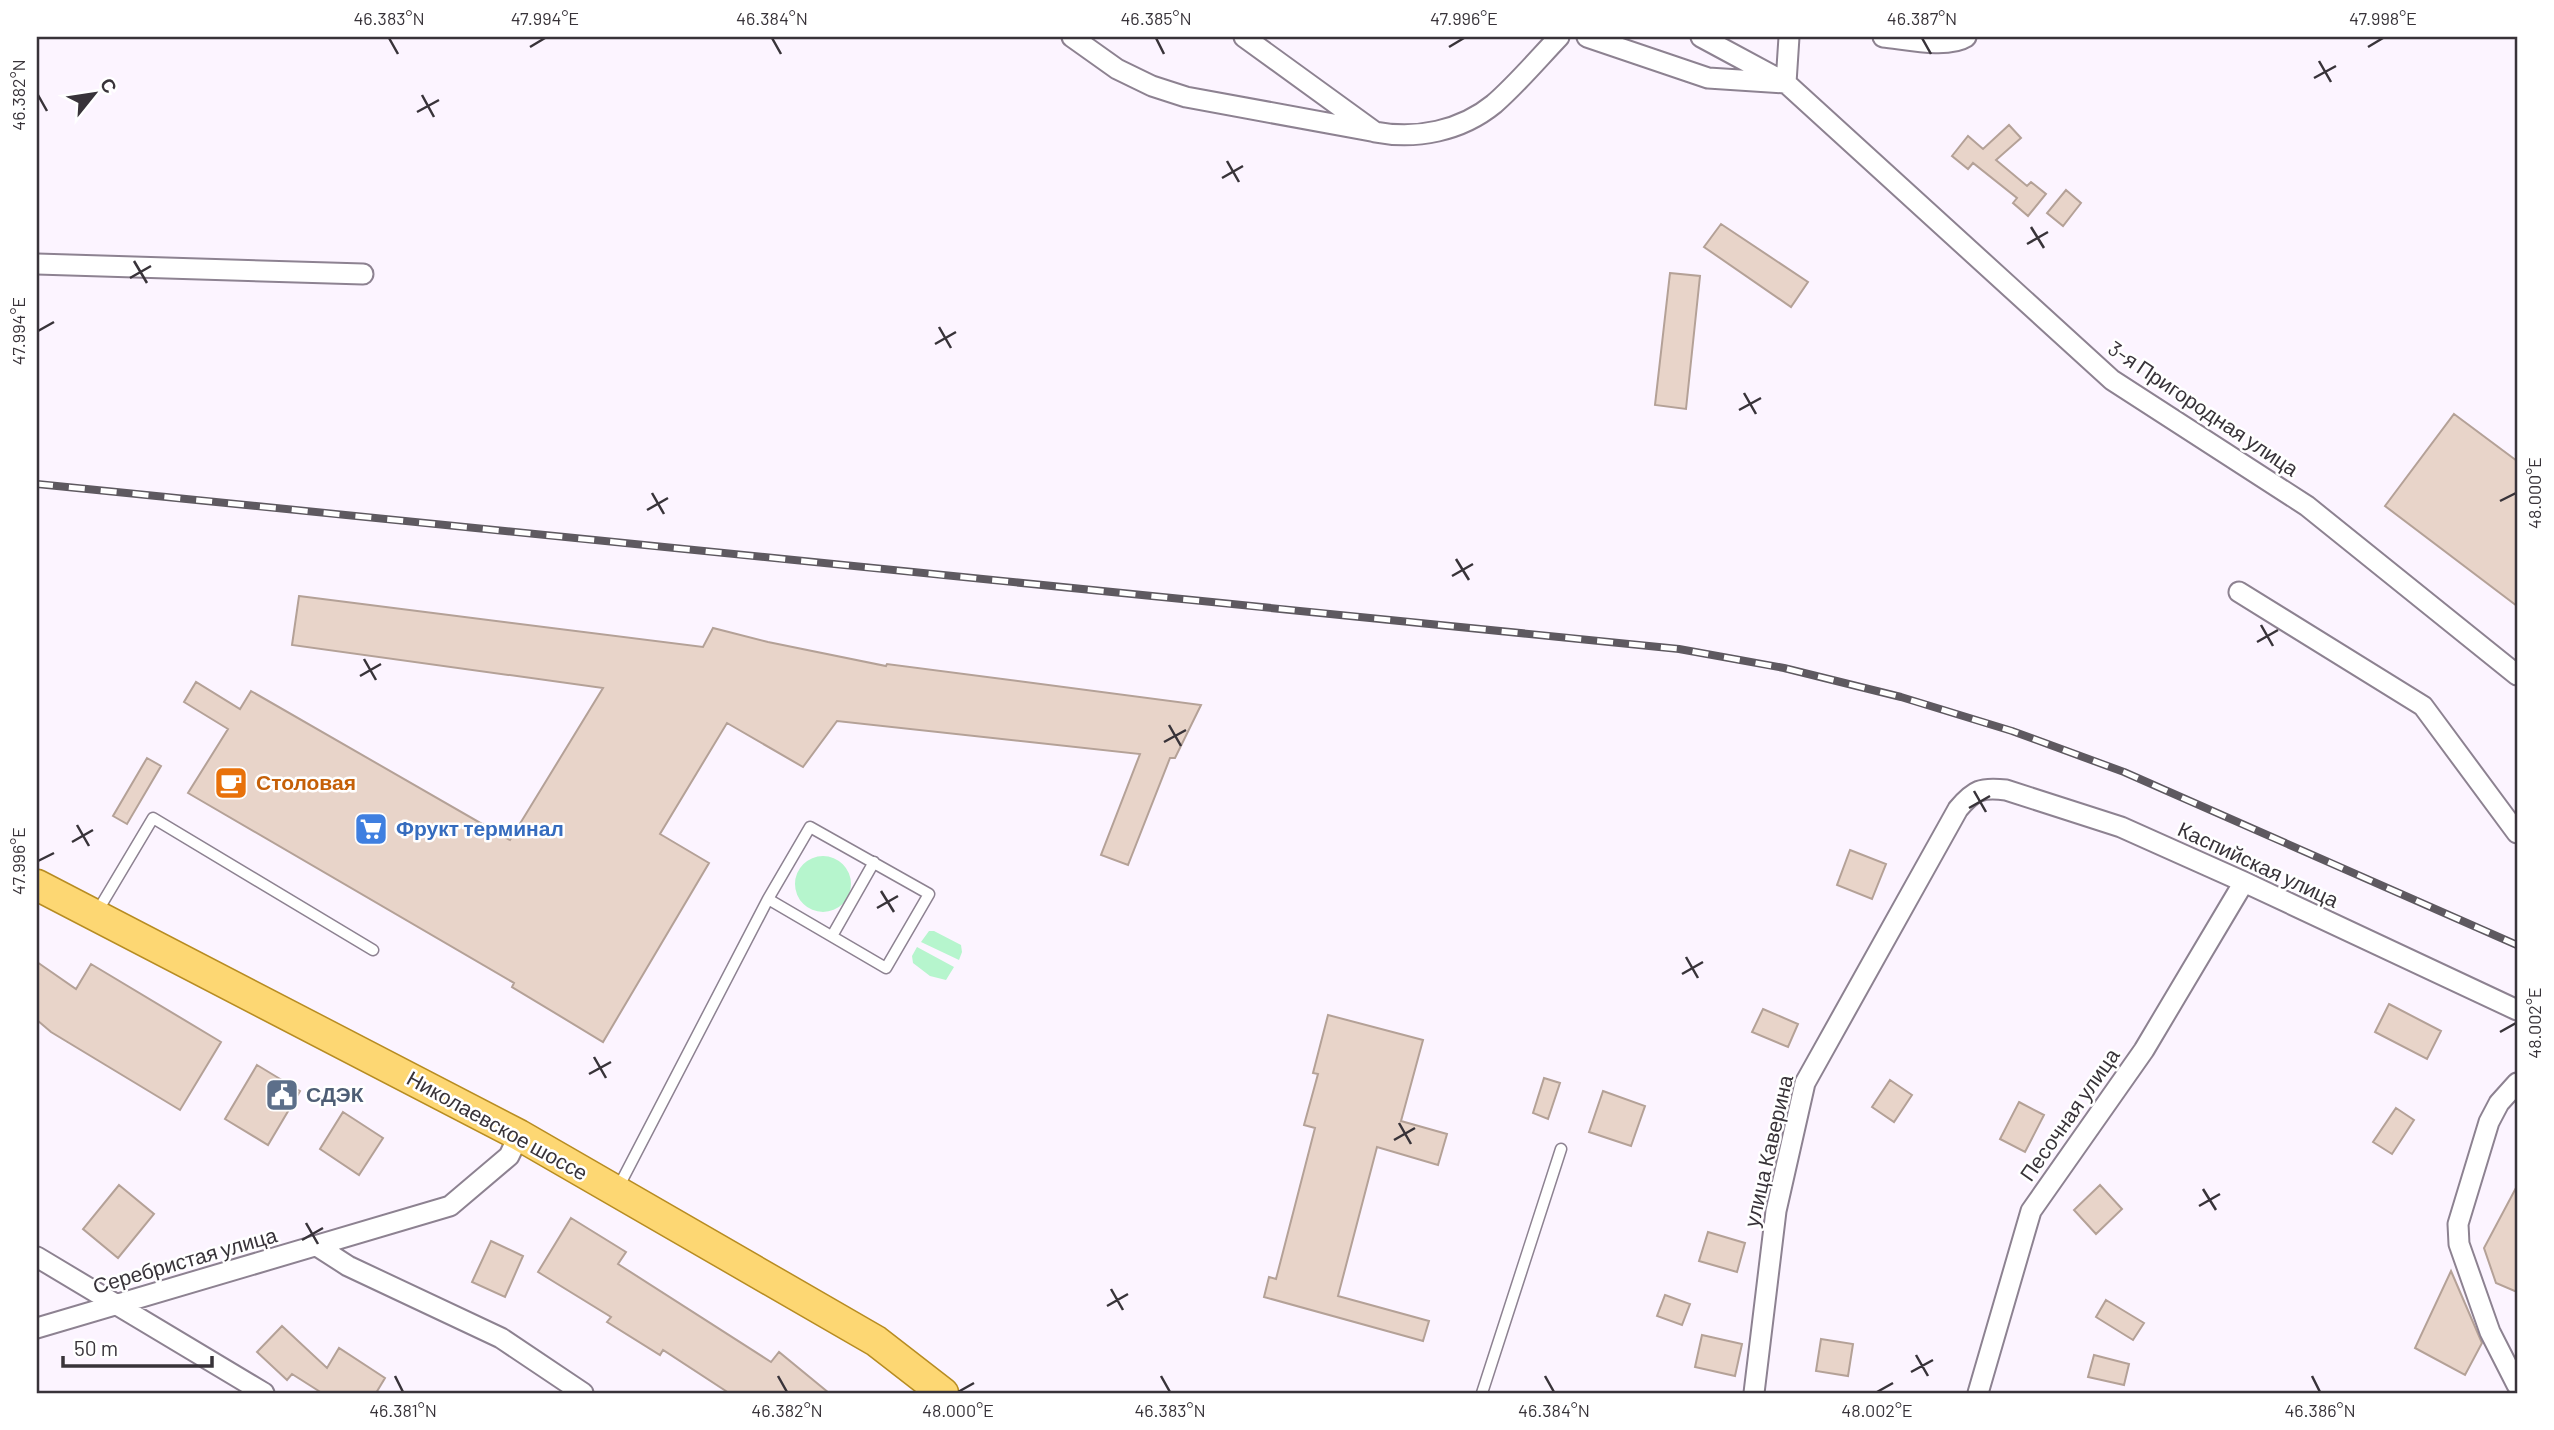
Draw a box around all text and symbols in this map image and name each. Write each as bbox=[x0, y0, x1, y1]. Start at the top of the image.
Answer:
text: 46.383°N bbox=[353, 7, 425, 29]
text: 47.994°E bbox=[511, 7, 579, 29]
text: 46.384°N bbox=[736, 7, 808, 29]
text: 46.385°N bbox=[1120, 7, 1192, 29]
text: 47.996°E bbox=[1430, 7, 1498, 29]
text: 46.387°N bbox=[1887, 7, 1957, 29]
text: 47.998°E bbox=[2349, 7, 2417, 29]
text: 46.382°N bbox=[7, 59, 29, 131]
north arrow bbox=[60, 60, 130, 130]
text: С bbox=[96, 74, 123, 97]
text: 47.994°E bbox=[7, 297, 29, 365]
street label: 3-я Пригородная улица bbox=[2104, 335, 2304, 481]
text: 48.000°E bbox=[2523, 457, 2545, 529]
cafe icon: Столовая bbox=[212, 764, 250, 802]
place label: Столовая bbox=[256, 769, 356, 794]
supermarket icon: Фрукт терминал bbox=[352, 810, 390, 848]
place label: Фрукт терминал bbox=[396, 815, 564, 840]
street label: Каспийская улица bbox=[2174, 815, 2343, 912]
text: 47.996°E bbox=[7, 827, 29, 895]
text: 48.002°E bbox=[2523, 987, 2545, 1059]
street label: Песочная улица bbox=[2014, 1043, 2124, 1185]
street label: Николаевское шоссе bbox=[403, 1065, 592, 1185]
street label: улица Каверина bbox=[1738, 1072, 1797, 1229]
public building icon: СДЭК bbox=[263, 1076, 301, 1114]
place label: СДЭК bbox=[306, 1081, 364, 1106]
street label: Серебристая улица bbox=[90, 1221, 280, 1298]
scale bar bbox=[63, 1325, 212, 1369]
text: 50 m bbox=[74, 1335, 118, 1360]
text: 46.381°N bbox=[369, 1399, 437, 1421]
text: 46.382°N bbox=[751, 1399, 823, 1421]
text: 48.000°E bbox=[922, 1399, 994, 1421]
text: 46.383°N bbox=[1134, 1399, 1206, 1421]
text: 46.384°N bbox=[1518, 1399, 1590, 1421]
text: 48.002°E bbox=[1841, 1399, 1913, 1421]
text: 46.386°N bbox=[2284, 1399, 2356, 1421]

